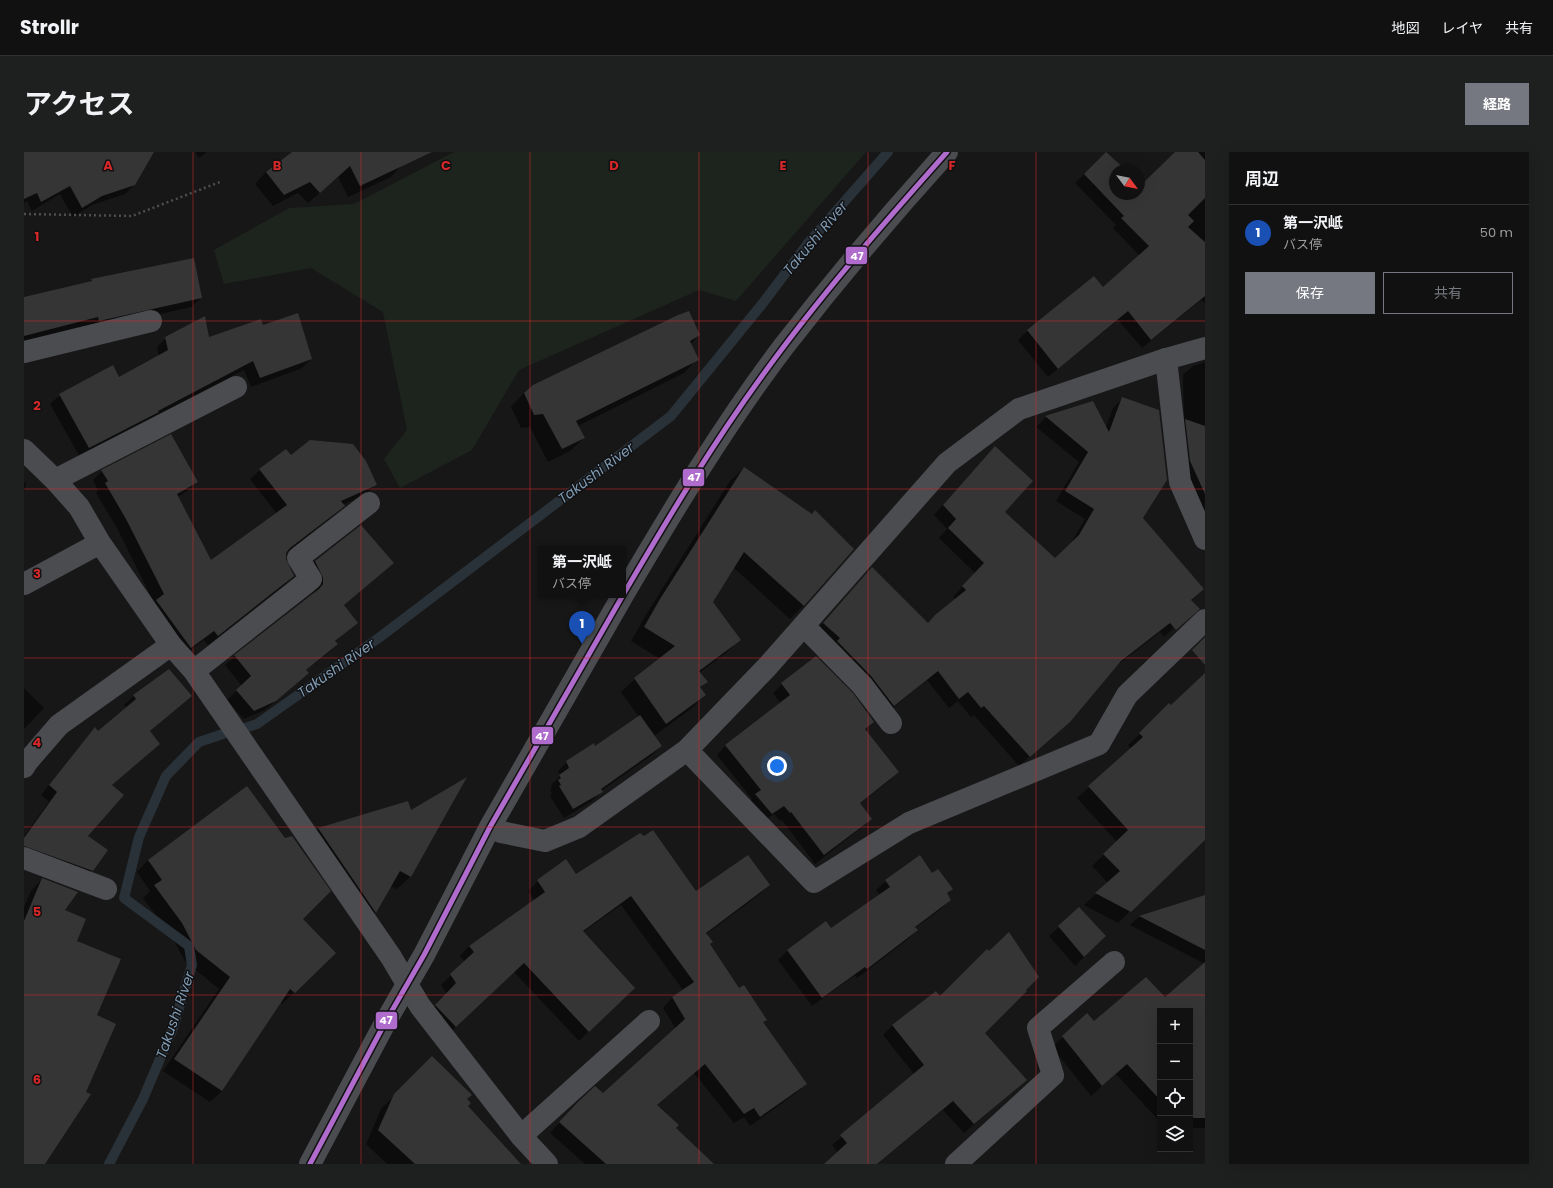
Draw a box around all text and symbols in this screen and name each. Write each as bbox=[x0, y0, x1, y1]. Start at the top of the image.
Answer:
text: Strollr bbox=[20, 14, 79, 41]
text: 地図 bbox=[1391, 18, 1419, 38]
text: レイヤ bbox=[1441, 18, 1483, 38]
text: 共有 bbox=[1505, 18, 1533, 38]
button: 経路 bbox=[1465, 83, 1529, 125]
text: アクセス bbox=[24, 85, 135, 124]
text: A bbox=[103, 156, 113, 175]
text: B bbox=[273, 156, 282, 175]
text: C bbox=[441, 156, 451, 175]
text: D bbox=[609, 156, 619, 175]
text: E bbox=[779, 156, 787, 175]
text: F bbox=[948, 156, 956, 175]
north arrow bbox=[1109, 164, 1145, 200]
text: 周辺 bbox=[1245, 167, 1279, 191]
water label: Takushi River bbox=[778, 196, 852, 279]
text: 第一沢岻 bbox=[1283, 212, 1343, 233]
text: 1 bbox=[1256, 223, 1260, 242]
text: 50 m bbox=[1480, 223, 1513, 242]
text: 1 bbox=[35, 227, 39, 246]
text: バス停 bbox=[1283, 235, 1322, 254]
line badge: 47 bbox=[845, 246, 868, 265]
text: 47 bbox=[850, 248, 864, 264]
button: 保存 bbox=[1245, 272, 1375, 314]
button: 共有 bbox=[1383, 272, 1513, 314]
text: 2 bbox=[33, 396, 41, 415]
water label: Takushi River bbox=[554, 437, 639, 508]
line badge: 47 bbox=[682, 468, 705, 487]
text: 47 bbox=[687, 469, 701, 485]
popup bbox=[538, 546, 626, 598]
text: 第一沢岻 bbox=[552, 551, 612, 572]
text: 3 bbox=[33, 564, 41, 583]
text: バス停 bbox=[552, 574, 591, 593]
pin: 1 bbox=[569, 611, 595, 644]
water label: Takushi River bbox=[293, 633, 380, 702]
line badge: 47 bbox=[531, 726, 554, 745]
text: 47 bbox=[535, 728, 549, 744]
text: 4 bbox=[33, 733, 42, 752]
your location bbox=[767, 756, 787, 776]
text: 5 bbox=[33, 902, 41, 921]
water label: Takushi River bbox=[151, 968, 199, 1061]
map controls bbox=[1157, 1008, 1193, 1152]
button: + bbox=[1157, 1008, 1193, 1044]
line badge: 47 bbox=[375, 1011, 398, 1030]
text: 47 bbox=[379, 1012, 393, 1028]
button: − bbox=[1157, 1044, 1193, 1080]
text: 6 bbox=[33, 1070, 41, 1089]
button: locate bbox=[1157, 1080, 1193, 1116]
button: layers bbox=[1157, 1116, 1193, 1152]

